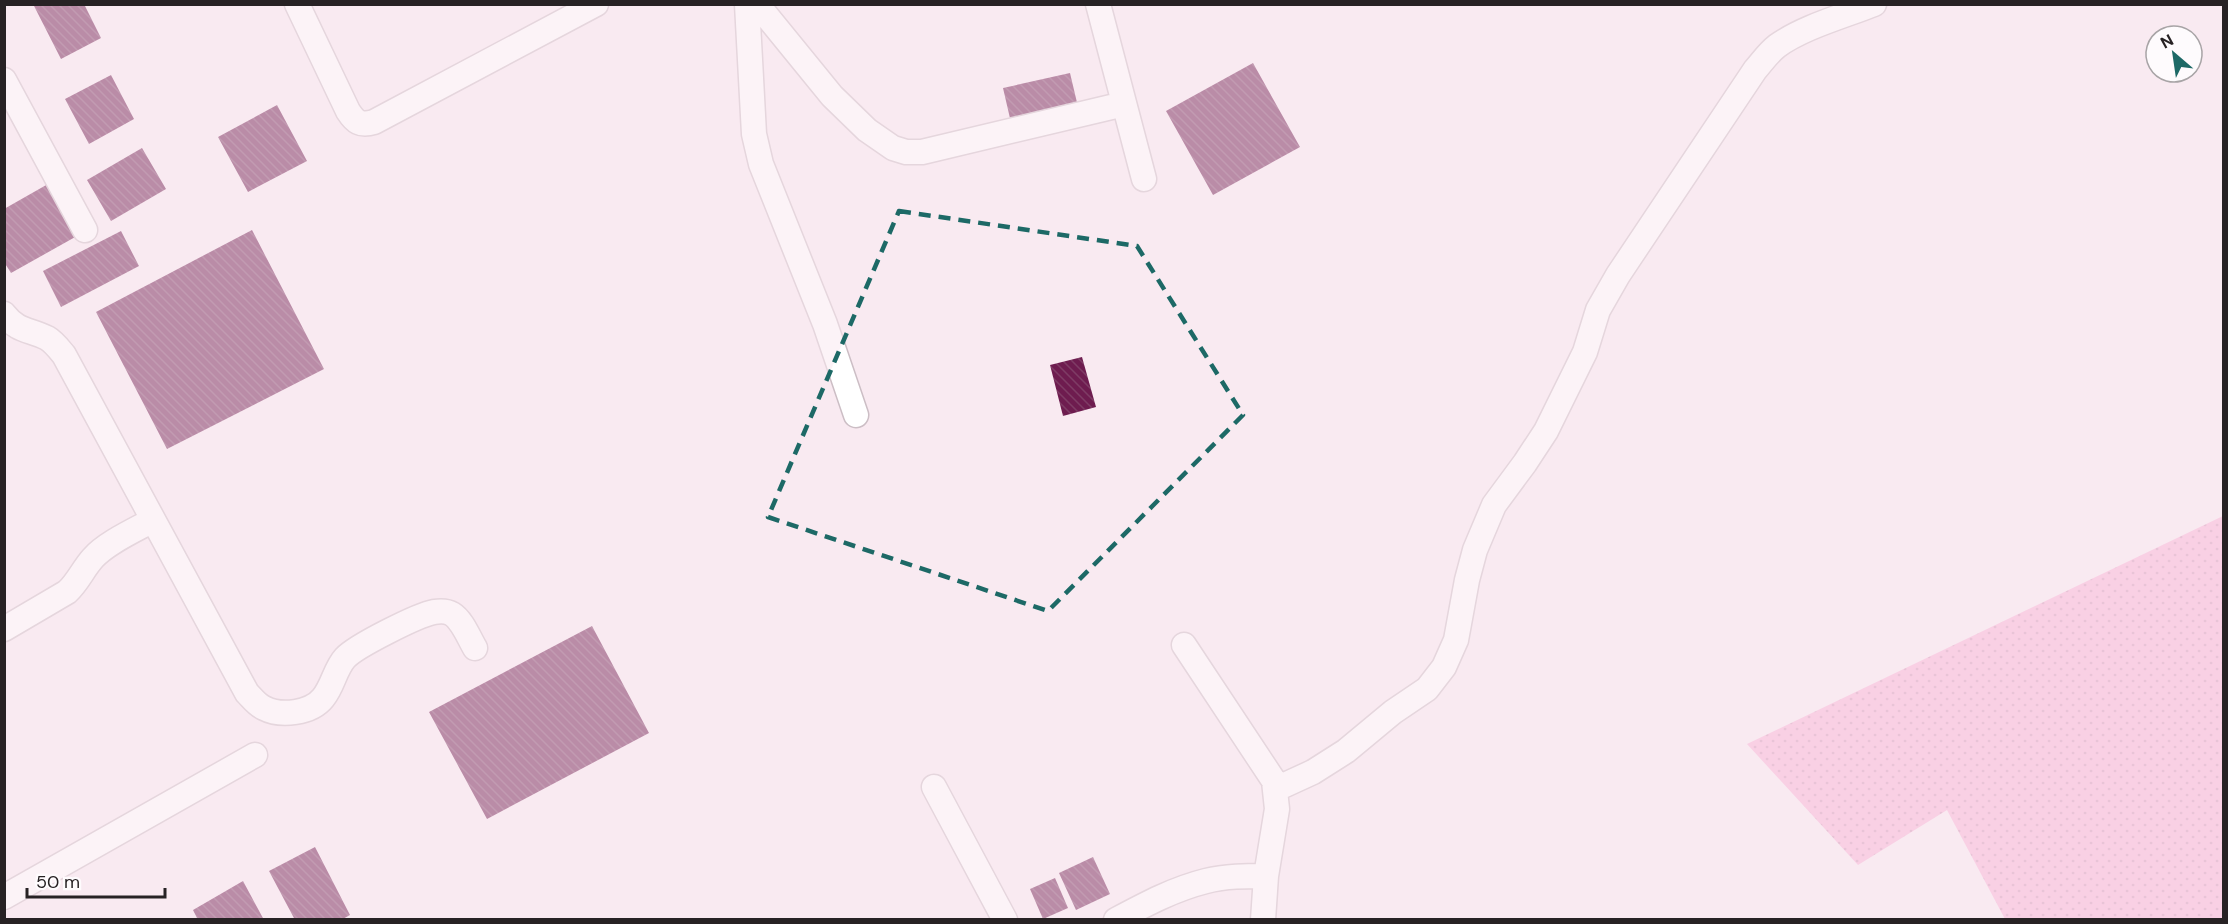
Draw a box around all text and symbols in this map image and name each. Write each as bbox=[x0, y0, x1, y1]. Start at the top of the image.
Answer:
north arrow bbox=[2144, 24, 2204, 84]
text: N bbox=[2157, 29, 2177, 53]
scale bar bbox=[27, 861, 165, 899]
text: 50 m bbox=[36, 870, 80, 894]

